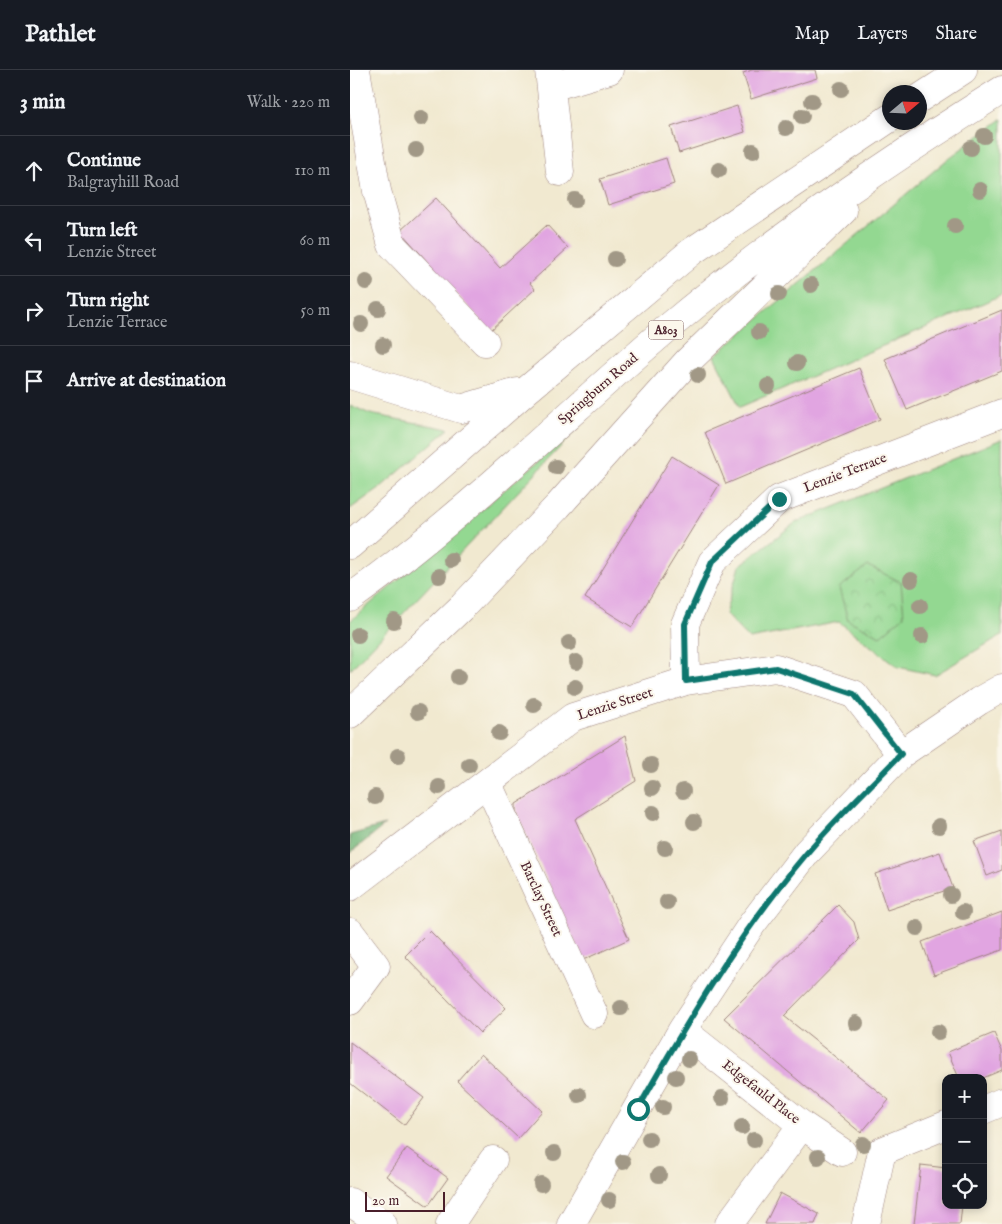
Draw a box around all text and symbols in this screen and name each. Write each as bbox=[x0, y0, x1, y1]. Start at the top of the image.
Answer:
text: Pathlet bbox=[25, 19, 96, 50]
text: Map bbox=[795, 23, 829, 46]
text: Layers bbox=[857, 23, 908, 46]
text: Share bbox=[936, 23, 977, 46]
north arrow bbox=[882, 85, 927, 130]
text: 3 min bbox=[20, 89, 65, 116]
text: Walk · 220 m bbox=[247, 93, 330, 113]
text: Continue bbox=[67, 149, 141, 173]
icon: ahead bbox=[20, 157, 48, 185]
text: 110 m bbox=[294, 161, 330, 181]
text: Balgrayhill Road bbox=[67, 173, 179, 193]
text: Turn left bbox=[67, 219, 138, 243]
icon: left bbox=[20, 227, 48, 255]
text: 60 m bbox=[300, 231, 330, 251]
text: Lenzie Street bbox=[67, 243, 157, 263]
text: Turn right bbox=[67, 289, 149, 313]
icon: right bbox=[20, 297, 48, 325]
text: 50 m bbox=[301, 301, 330, 321]
text: Lenzie Terrace bbox=[67, 313, 167, 333]
road number: A803 bbox=[648, 320, 684, 340]
street label: Springburn Road bbox=[554, 349, 642, 429]
icon: arrive bbox=[20, 367, 48, 395]
text: Arrive at destination bbox=[67, 369, 226, 393]
street label: Lenzie Terrace bbox=[801, 449, 890, 497]
route end bbox=[768, 488, 791, 511]
street label: Lenzie Street bbox=[575, 683, 655, 725]
street label: Barclay Street bbox=[516, 859, 566, 940]
street label: Edgefauld Place bbox=[718, 1056, 804, 1128]
map controls bbox=[942, 1074, 987, 1209]
button: + bbox=[942, 1074, 987, 1119]
route start bbox=[627, 1098, 650, 1121]
button: − bbox=[942, 1119, 987, 1164]
button: locate bbox=[942, 1164, 987, 1209]
scale bar bbox=[365, 1189, 445, 1212]
text: 20 m bbox=[372, 1192, 399, 1210]

